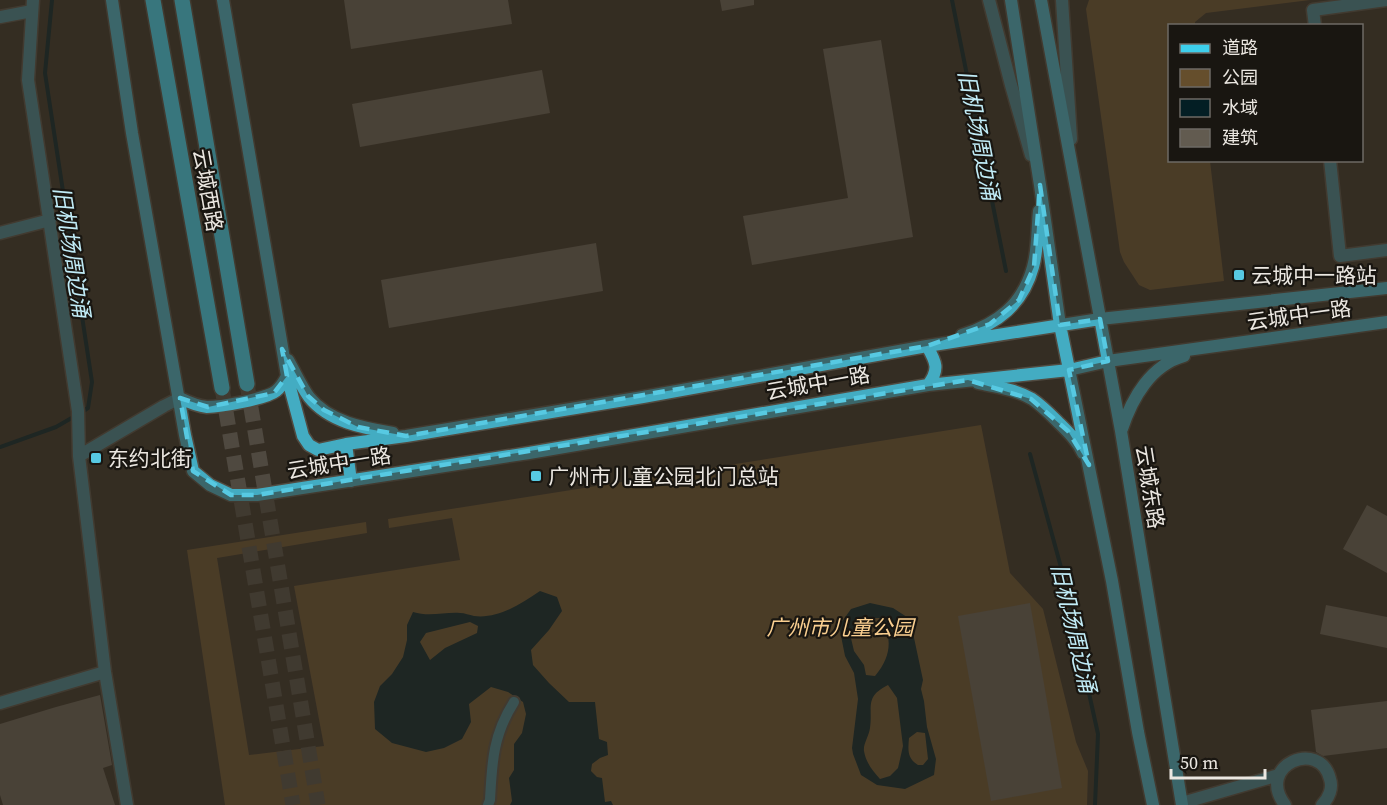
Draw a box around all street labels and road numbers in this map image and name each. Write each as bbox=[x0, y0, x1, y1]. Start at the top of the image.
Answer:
street label: 云城西路 bbox=[186, 146, 230, 234]
street label: 云城中一路 bbox=[1245, 293, 1353, 337]
street label: 云城中一路 bbox=[764, 360, 872, 406]
street label: 云城中一路 bbox=[285, 440, 393, 486]
street label: 云城东路 bbox=[1129, 443, 1171, 531]

